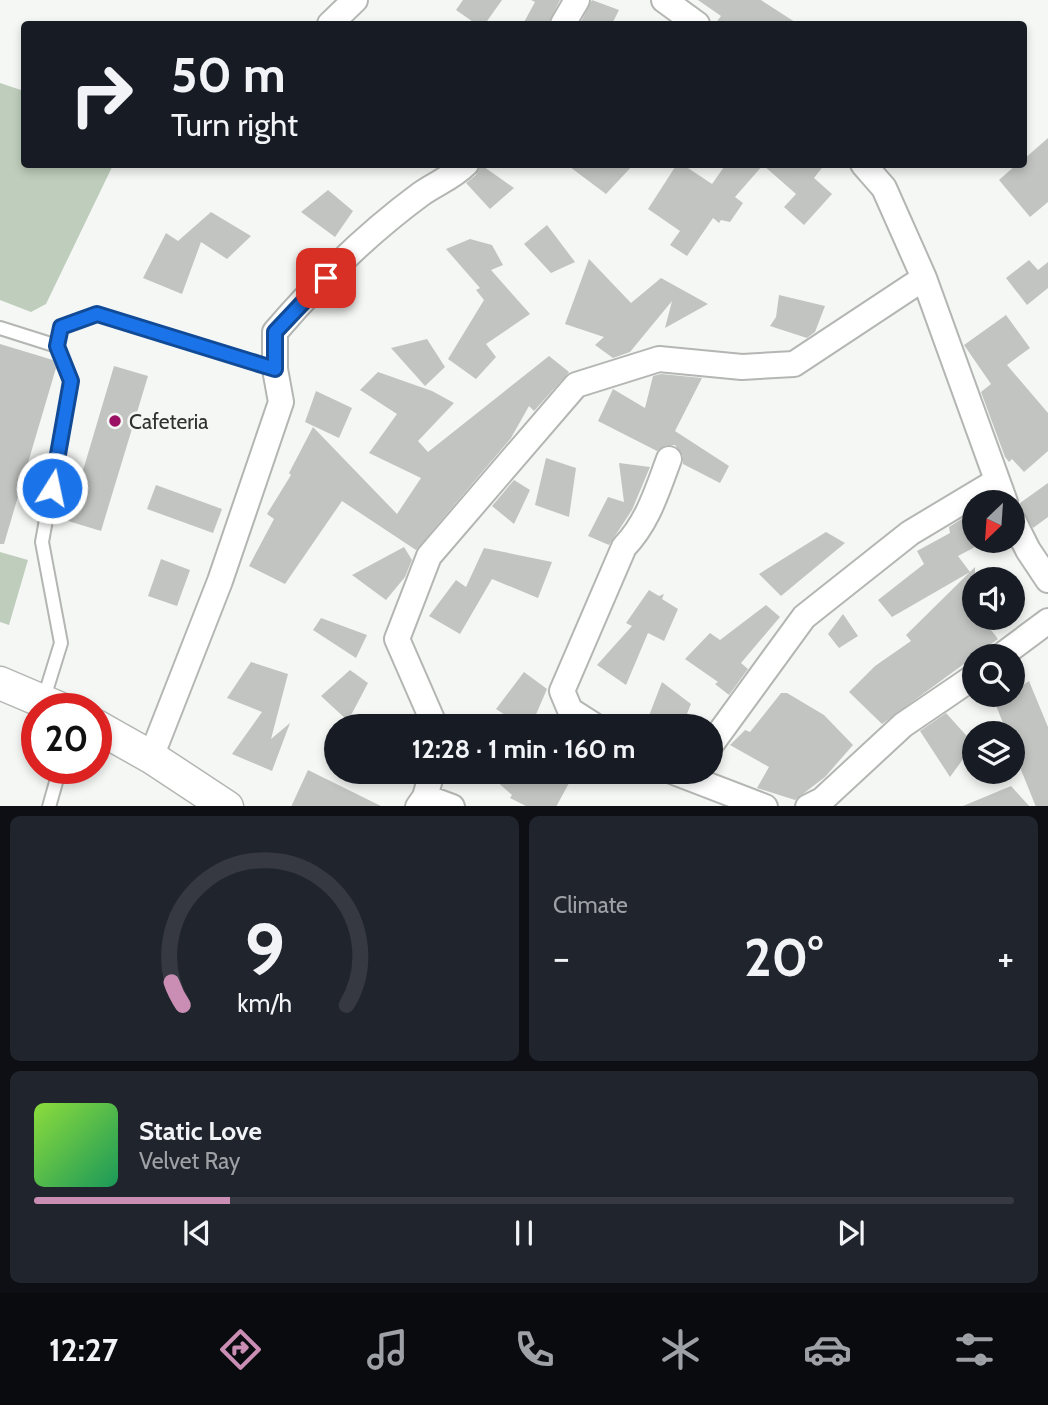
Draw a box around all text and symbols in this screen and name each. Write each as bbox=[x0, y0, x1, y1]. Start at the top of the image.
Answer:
text: 50 m bbox=[171, 45, 286, 104]
icon: right bbox=[56, 49, 147, 140]
text: Turn right bbox=[171, 105, 298, 144]
pin bbox=[296, 248, 356, 308]
icon: arrive bbox=[307, 259, 345, 297]
place label: Cafeteria bbox=[129, 409, 208, 434]
marker: Cafeteria bbox=[107, 413, 123, 429]
position arrow bbox=[15, 451, 89, 525]
north arrow bbox=[962, 490, 1026, 553]
map controls bbox=[962, 490, 1025, 784]
button: sound bbox=[962, 567, 1025, 630]
button: search bbox=[962, 644, 1025, 707]
speed limit sign: 20 bbox=[21, 693, 112, 784]
button: layers bbox=[962, 721, 1025, 784]
text: 12:28 · 1 min · 160 m bbox=[412, 733, 635, 765]
text: Climate bbox=[553, 891, 628, 919]
text: 9 bbox=[244, 905, 285, 993]
text: 20° bbox=[744, 926, 823, 989]
text: − bbox=[553, 934, 570, 981]
text: + bbox=[997, 934, 1014, 981]
text: km/h bbox=[237, 987, 292, 1017]
text: Static Love bbox=[139, 1115, 262, 1147]
text: Velvet Ray bbox=[139, 1147, 240, 1175]
icon: previous bbox=[178, 1214, 216, 1252]
icon: pause bbox=[505, 1214, 543, 1252]
icon: next bbox=[832, 1214, 870, 1252]
icon: directions bbox=[216, 1325, 265, 1374]
icon: music bbox=[363, 1325, 412, 1374]
icon: phone bbox=[510, 1325, 559, 1374]
icon: climate bbox=[656, 1325, 705, 1374]
icon: car bbox=[803, 1325, 852, 1374]
icon: filters bbox=[950, 1325, 999, 1374]
text: 12:27 bbox=[49, 1330, 118, 1369]

